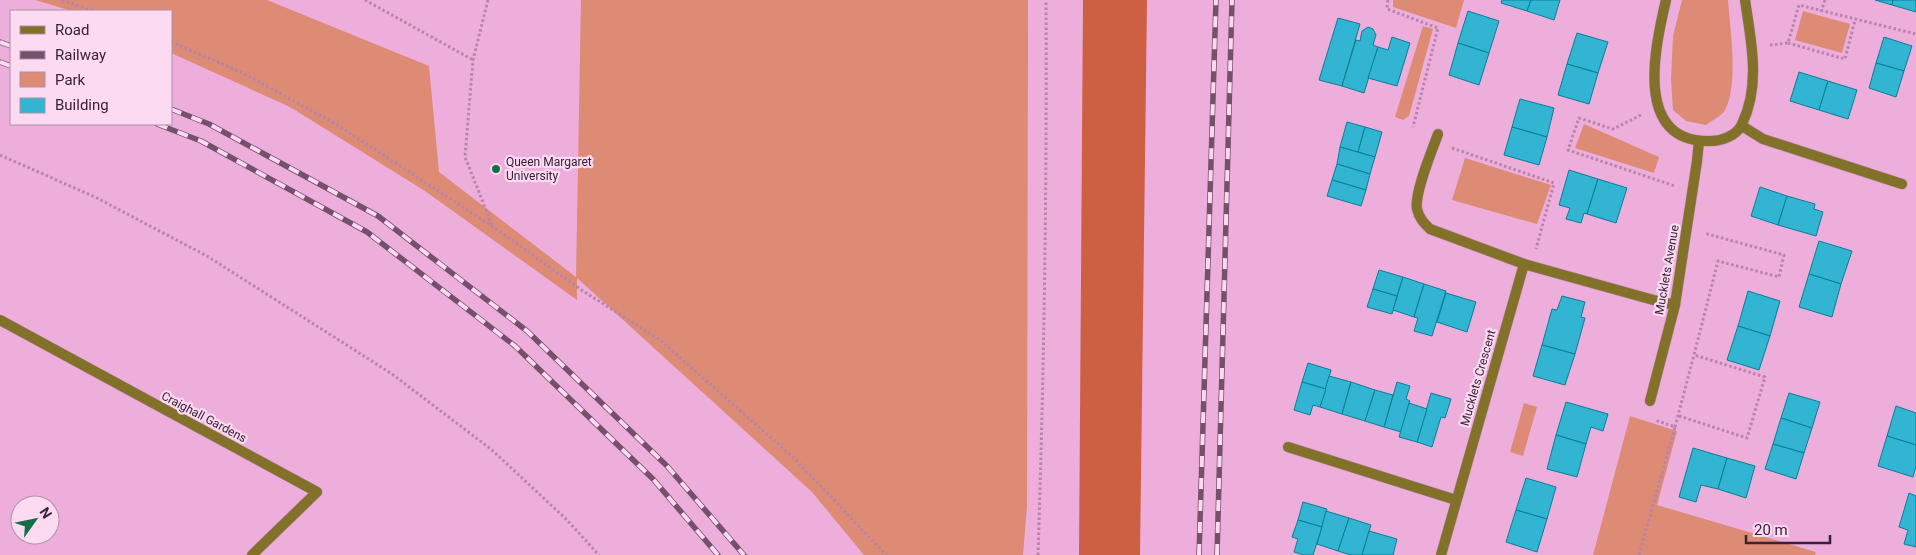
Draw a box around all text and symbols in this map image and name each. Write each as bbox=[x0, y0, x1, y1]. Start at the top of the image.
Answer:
legend bbox=[10, 10, 172, 125]
text: Road bbox=[55, 21, 89, 39]
text: Railway bbox=[55, 46, 106, 64]
text: Park bbox=[55, 71, 86, 89]
text: Building bbox=[55, 96, 109, 114]
place label: Queen Margaret University bbox=[506, 155, 592, 183]
marker: Queen Margaret University bbox=[490, 163, 502, 175]
street label: Mucklets Avenue bbox=[1652, 224, 1682, 316]
street label: Mucklets Crescent bbox=[1458, 328, 1498, 428]
street label: Craighall Gardens bbox=[159, 389, 249, 445]
north arrow bbox=[10, 495, 60, 545]
text: N bbox=[36, 504, 55, 521]
scale bar bbox=[1746, 512, 1830, 544]
text: 20 m bbox=[1754, 521, 1788, 539]

